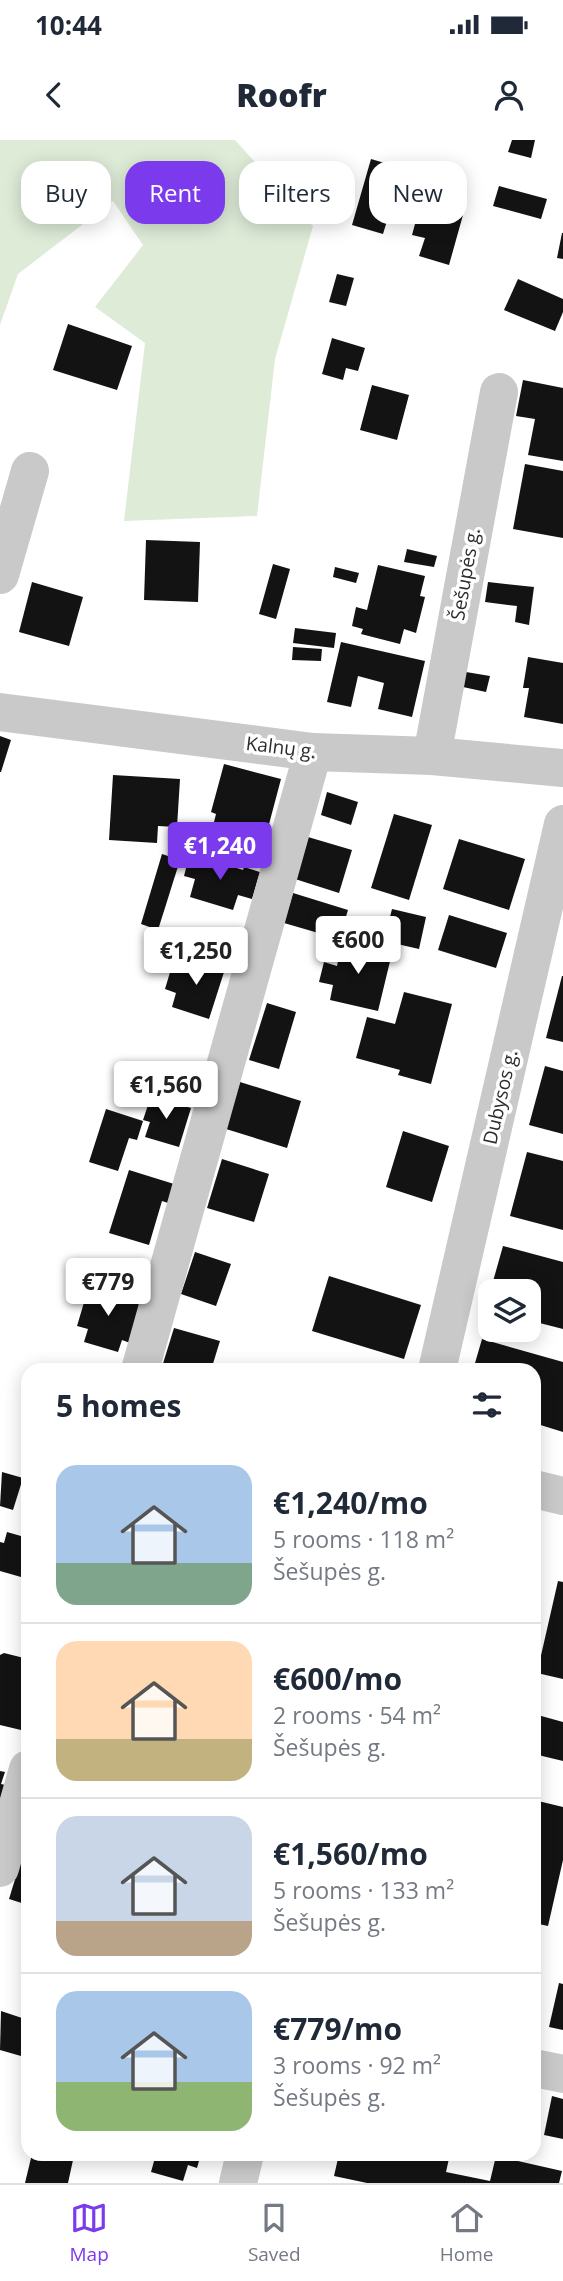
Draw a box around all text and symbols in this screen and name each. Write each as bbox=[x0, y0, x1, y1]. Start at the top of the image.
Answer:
text: 10:44 bbox=[35, 7, 102, 43]
text: Roofr bbox=[236, 73, 327, 116]
icon: back bbox=[35, 76, 73, 114]
icon: person bbox=[490, 76, 528, 114]
chip: Buy bbox=[21, 161, 111, 224]
chip: Rent bbox=[125, 161, 225, 224]
chip: Filters bbox=[239, 161, 355, 224]
chip: New bbox=[369, 161, 467, 224]
street label: Šešupės g. bbox=[444, 526, 486, 622]
street label: Kalnų g. bbox=[244, 730, 318, 764]
pin: €1,240 bbox=[163, 822, 277, 882]
text: €1,240 bbox=[184, 829, 256, 861]
pin: €600 bbox=[317, 916, 399, 976]
text: €600 bbox=[332, 923, 384, 955]
pin: €1,250 bbox=[139, 928, 253, 987]
text: €1,250 bbox=[160, 934, 232, 966]
street label: Dubysos g. bbox=[476, 1047, 524, 1147]
pin: €1,560 bbox=[109, 1062, 223, 1121]
text: €1,560 bbox=[130, 1068, 202, 1100]
pin: €779 bbox=[67, 1258, 149, 1318]
text: €779 bbox=[82, 1265, 134, 1297]
map controls bbox=[478, 1279, 541, 1342]
button: layers bbox=[478, 1279, 541, 1342]
text: 5 homes bbox=[56, 1385, 181, 1426]
icon: filters bbox=[468, 1386, 506, 1424]
text: €1,240/mo bbox=[273, 1482, 428, 1523]
icon: home bbox=[112, 1493, 196, 1577]
text: 5 rooms · 118 m² bbox=[273, 1523, 454, 1555]
text: Šešupės g. bbox=[273, 1555, 386, 1587]
text: €600/mo bbox=[273, 1658, 402, 1699]
icon: home bbox=[112, 1669, 196, 1753]
text: 2 rooms · 54 m² bbox=[273, 1699, 441, 1731]
text: Šešupės g. bbox=[273, 1731, 386, 1763]
text: €1,560/mo bbox=[273, 1833, 428, 1874]
icon: home bbox=[112, 1844, 196, 1928]
text: 5 rooms · 133 m² bbox=[273, 1874, 454, 1906]
text: Šešupės g. bbox=[273, 1906, 386, 1938]
text: €779/mo bbox=[273, 2008, 402, 2049]
icon: home bbox=[112, 2019, 196, 2103]
text: 3 rooms · 92 m² bbox=[273, 2049, 441, 2081]
text: Šešupės g. bbox=[273, 2081, 386, 2113]
tab: Map bbox=[70, 2199, 109, 2267]
tab: Saved bbox=[248, 2199, 301, 2267]
tab: Home bbox=[440, 2199, 493, 2267]

